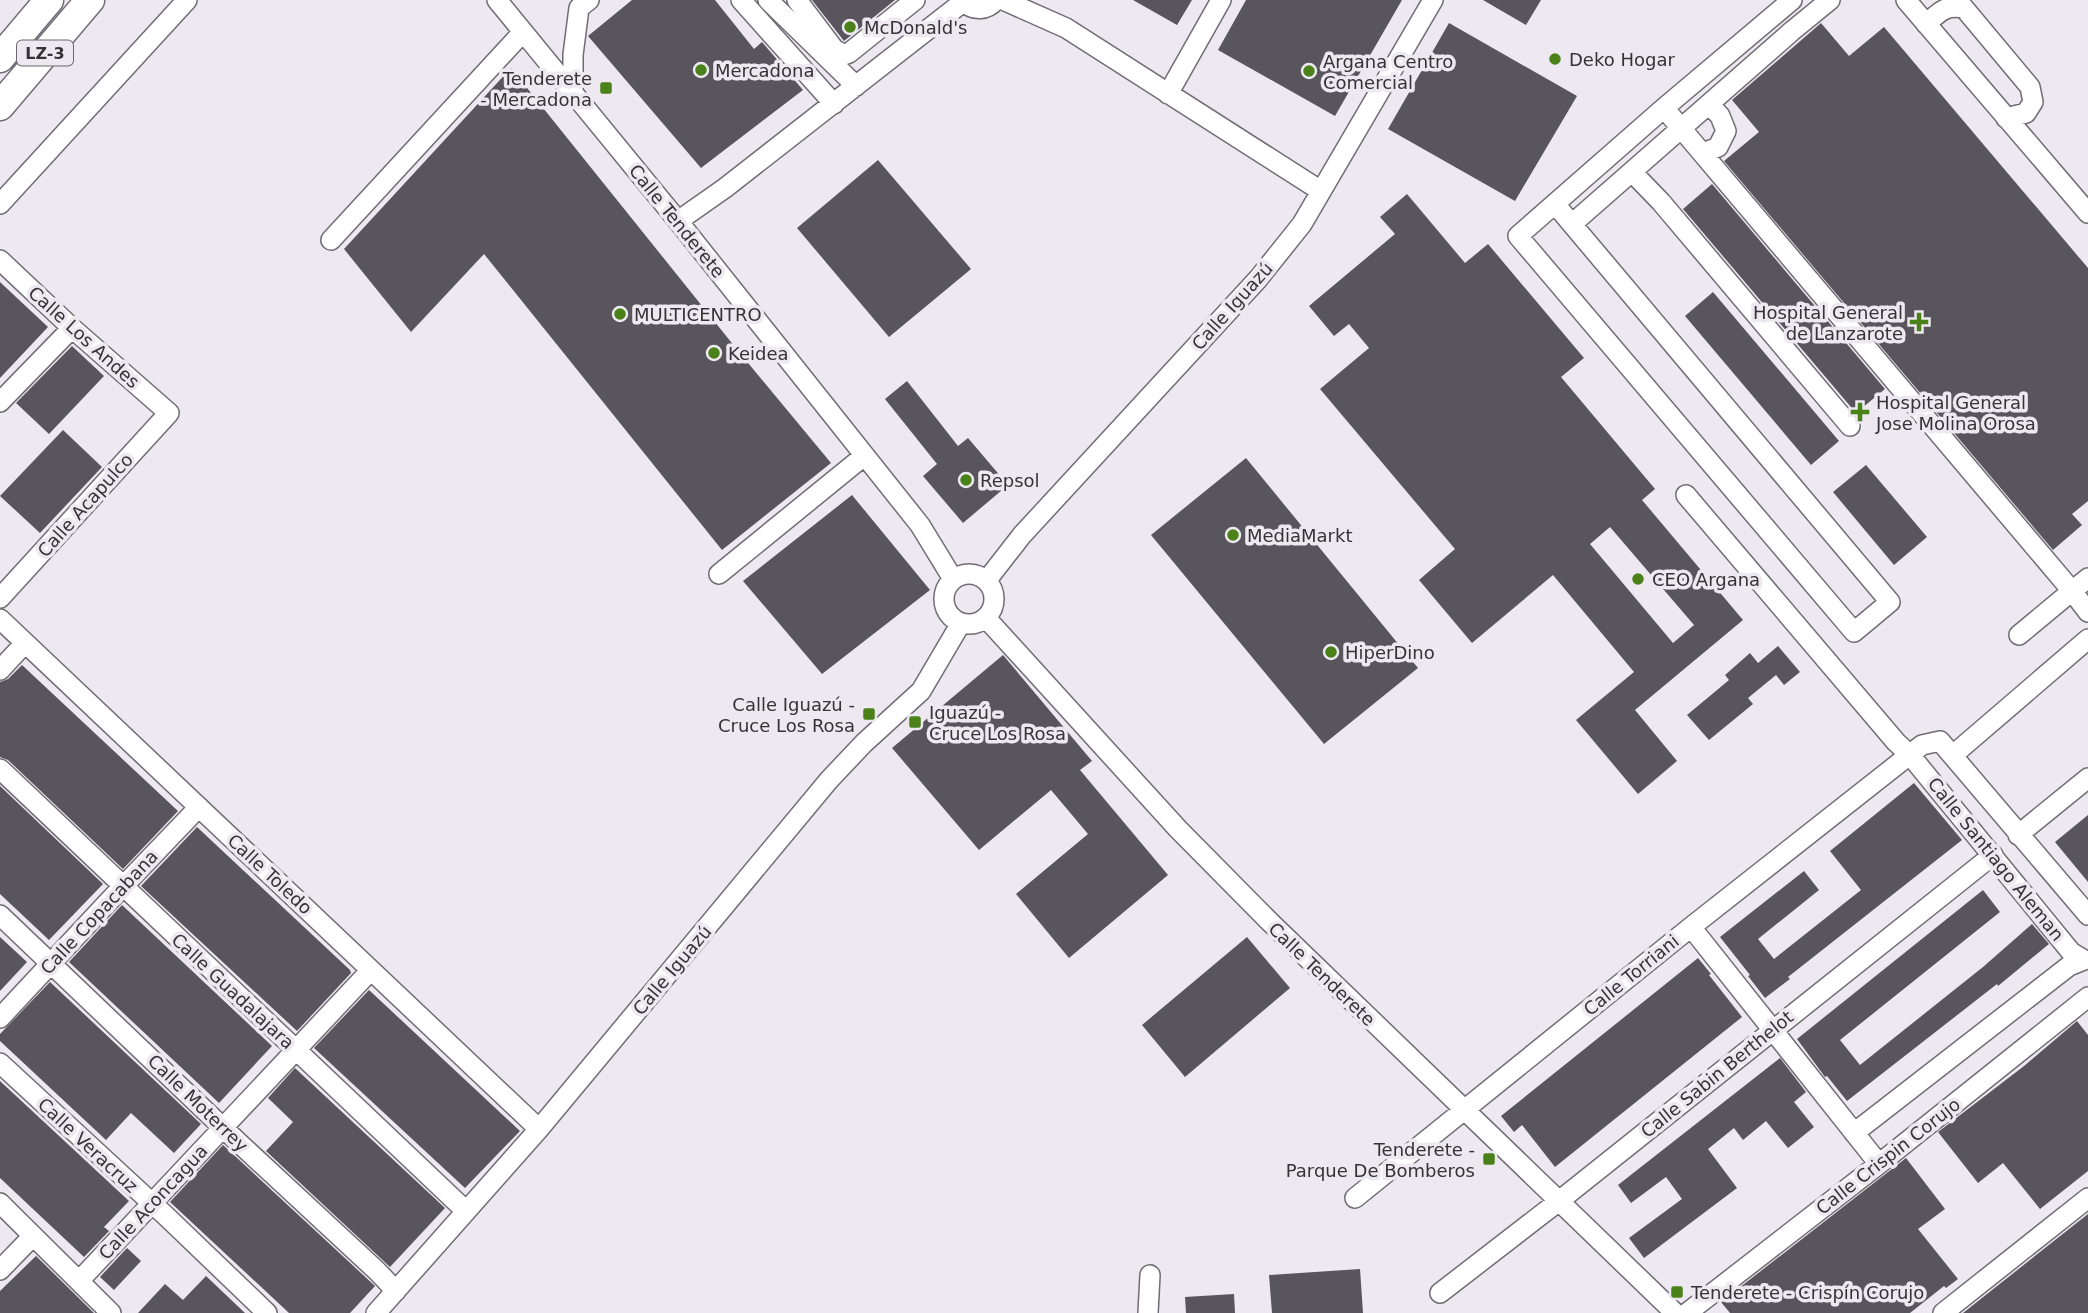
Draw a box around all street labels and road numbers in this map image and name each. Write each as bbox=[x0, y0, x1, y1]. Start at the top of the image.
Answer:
road number: LZ-3 bbox=[17, 40, 73, 66]
street label: Calle Tenderete bbox=[625, 160, 729, 282]
street label: Calle Iguazú bbox=[1187, 258, 1277, 354]
street label: Calle Los Andes bbox=[24, 282, 144, 392]
street label: Calle Acapulco bbox=[33, 449, 137, 561]
street label: Calle Santiago Aleman bbox=[1924, 773, 2068, 945]
street label: Calle Toledo bbox=[223, 830, 317, 918]
street label: Calle Copacabana bbox=[36, 846, 162, 978]
street label: Calle Tenderete bbox=[1265, 918, 1379, 1030]
street label: Calle Iguazú bbox=[628, 921, 716, 1019]
street label: Calle Guadalajara bbox=[167, 929, 299, 1053]
street label: Calle Torriani bbox=[1579, 930, 1683, 1020]
street label: Calle Sabin Berthelot bbox=[1637, 1006, 1797, 1142]
street label: Calle Moterrey bbox=[144, 1050, 253, 1156]
street label: Calle Veracruz bbox=[34, 1093, 142, 1197]
street label: Calle Crispin Corujo bbox=[1812, 1093, 1964, 1219]
street label: Calle Aconcagua bbox=[94, 1140, 212, 1264]

